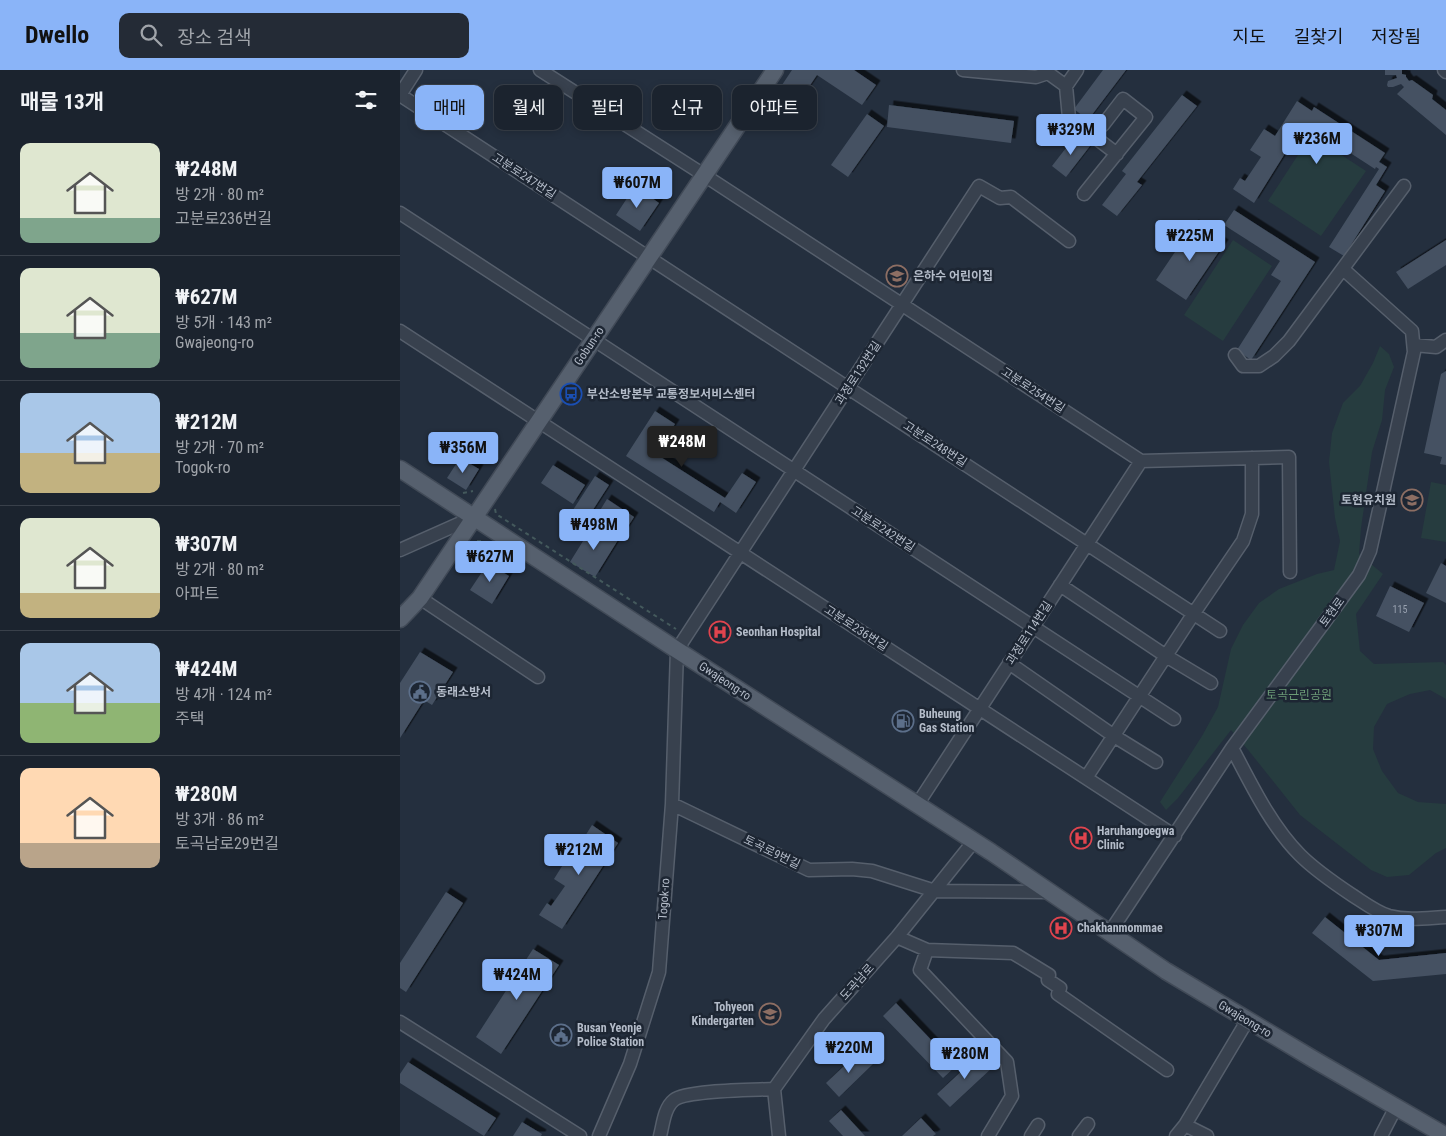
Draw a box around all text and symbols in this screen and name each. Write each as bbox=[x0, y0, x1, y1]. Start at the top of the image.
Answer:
search box bbox=[119, 13, 469, 58]
text: Dwello bbox=[25, 21, 89, 49]
icon: search bbox=[137, 21, 165, 49]
text: 장소 검색 bbox=[177, 26, 252, 49]
text: 지도 bbox=[1233, 26, 1266, 47]
text: 길찾기 bbox=[1294, 26, 1343, 47]
text: 저장됨 bbox=[1371, 26, 1421, 47]
chip: 매매 bbox=[415, 85, 484, 130]
chip: 월세 bbox=[494, 85, 563, 130]
chip: 필터 bbox=[573, 85, 642, 130]
chip: 신규 bbox=[652, 85, 722, 130]
chip: 아파트 bbox=[732, 85, 817, 130]
icon: filters bbox=[352, 86, 380, 114]
text: 매물 13개 bbox=[20, 90, 104, 114]
pin: ₩329M bbox=[1036, 114, 1106, 156]
text: ₩329M bbox=[1047, 120, 1095, 139]
pin: ₩236M bbox=[1282, 122, 1352, 165]
text: ₩236M bbox=[1293, 129, 1341, 148]
street label: 고분로247번길 bbox=[490, 150, 558, 202]
text: ₩248M bbox=[175, 157, 238, 181]
icon: home bbox=[60, 163, 120, 223]
pin: ₩607M bbox=[602, 166, 672, 209]
text: ₩607M bbox=[613, 173, 661, 192]
text: 방 2개 · 80 m² bbox=[175, 185, 264, 204]
text: 고분로236번길 bbox=[175, 209, 272, 228]
pin: ₩225M bbox=[1155, 220, 1225, 262]
text: ₩225M bbox=[1166, 226, 1214, 245]
school or university icon: 은하수 어린이집 bbox=[885, 264, 909, 288]
place label: 은하수 어린이집 bbox=[913, 269, 993, 283]
text: ₩627M bbox=[175, 285, 238, 309]
icon: home bbox=[60, 288, 120, 348]
text: 방 5개 · 143 m² bbox=[175, 313, 272, 332]
street label: Gobun-ro bbox=[571, 324, 607, 368]
text: Gwajeong-ro bbox=[175, 333, 254, 352]
street label: 과정로132번길 bbox=[832, 339, 884, 407]
street label: 고분로254번길 bbox=[999, 364, 1067, 416]
bus stop icon: 부산소방본부 교통정보서비스센터 bbox=[559, 382, 583, 406]
place label: 부산소방본부 교통정보서비스센터 bbox=[587, 387, 755, 401]
text: ₩212M bbox=[175, 410, 238, 434]
icon: home bbox=[60, 413, 120, 473]
street label: 고분로248번길 bbox=[901, 418, 969, 470]
pin: ₩248M bbox=[647, 426, 717, 468]
pin: ₩356M bbox=[428, 432, 498, 474]
text: ₩248M bbox=[658, 432, 706, 451]
text: 방 2개 · 70 m² bbox=[175, 438, 264, 457]
text: ₩356M bbox=[439, 438, 487, 457]
text: Togok-ro bbox=[175, 458, 230, 477]
school or university icon: 토현유치원 bbox=[1400, 488, 1424, 512]
place label: 토현유치원 bbox=[1341, 493, 1396, 507]
street label: 고분로242번길 bbox=[849, 503, 917, 555]
pin: ₩498M bbox=[559, 508, 629, 551]
text: ₩498M bbox=[570, 515, 618, 534]
text: ₩307M bbox=[175, 532, 238, 556]
icon: home bbox=[60, 538, 120, 598]
pin: ₩627M bbox=[455, 540, 525, 583]
text: ₩627M bbox=[466, 547, 514, 566]
text: 방 2개 · 80 m² bbox=[175, 560, 264, 579]
text: 아파트 bbox=[175, 584, 219, 603]
street label: 토현로 bbox=[1317, 594, 1347, 630]
street label: 과정로114번길 bbox=[1003, 599, 1055, 667]
street label: 고분로236번길 bbox=[822, 602, 890, 654]
house number: 115 bbox=[1393, 604, 1407, 615]
hospital icon: Seonhan Hospital bbox=[708, 620, 732, 644]
place label: Seonhan Hospital bbox=[736, 625, 820, 639]
text: ₩424M bbox=[175, 657, 238, 681]
street label: Gwajeong-ro bbox=[696, 659, 754, 703]
icon: home bbox=[60, 663, 120, 723]
public building icon: 동래소방서 bbox=[408, 680, 432, 704]
text: 방 4개 · 124 m² bbox=[175, 685, 272, 704]
place label: 동래소방서 bbox=[436, 685, 491, 699]
park label: 토곡근린공원 bbox=[1266, 688, 1332, 702]
place label: Buheung Gas Station bbox=[919, 707, 974, 735]
text: 주택 bbox=[175, 709, 204, 728]
fuel station icon: Buheung Gas Station bbox=[891, 709, 915, 733]
text: ₩280M bbox=[175, 782, 238, 806]
icon: home bbox=[60, 788, 120, 848]
text: 방 3개 · 86 m² bbox=[175, 810, 264, 829]
place label: Haruhangoegwa Clinic bbox=[1097, 824, 1175, 852]
hospital icon: Haruhangoegwa Clinic bbox=[1069, 826, 1093, 850]
street label: 토곡로9번길 bbox=[741, 832, 803, 872]
text: 토곡남로29번길 bbox=[175, 834, 279, 853]
pin: ₩212M bbox=[544, 834, 614, 876]
text: ₩212M bbox=[555, 840, 603, 859]
street label: Togok-ro bbox=[656, 878, 672, 920]
pin: ₩307M bbox=[1344, 914, 1414, 957]
hospital icon: Chakhanmommae bbox=[1049, 916, 1073, 940]
place label: Chakhanmommae bbox=[1077, 921, 1163, 935]
text: ₩307M bbox=[1355, 921, 1403, 940]
pin: ₩424M bbox=[482, 958, 552, 1001]
street label: 도곡남로 bbox=[837, 961, 877, 1003]
text: ₩424M bbox=[493, 965, 541, 984]
street label: Gwajeong-ro bbox=[1216, 998, 1274, 1040]
place label: Tohyeon Kindergarten bbox=[692, 1000, 754, 1028]
school or university icon: Tohyeon Kindergarten bbox=[758, 1002, 782, 1026]
place label: Busan Yeonje Police Station bbox=[577, 1021, 644, 1049]
public building icon: Busan Yeonje Police Station bbox=[549, 1023, 573, 1047]
pin: ₩220M bbox=[814, 1032, 884, 1074]
text: ₩220M bbox=[825, 1038, 873, 1057]
pin: ₩280M bbox=[930, 1038, 1000, 1080]
text: ₩280M bbox=[941, 1044, 989, 1063]

